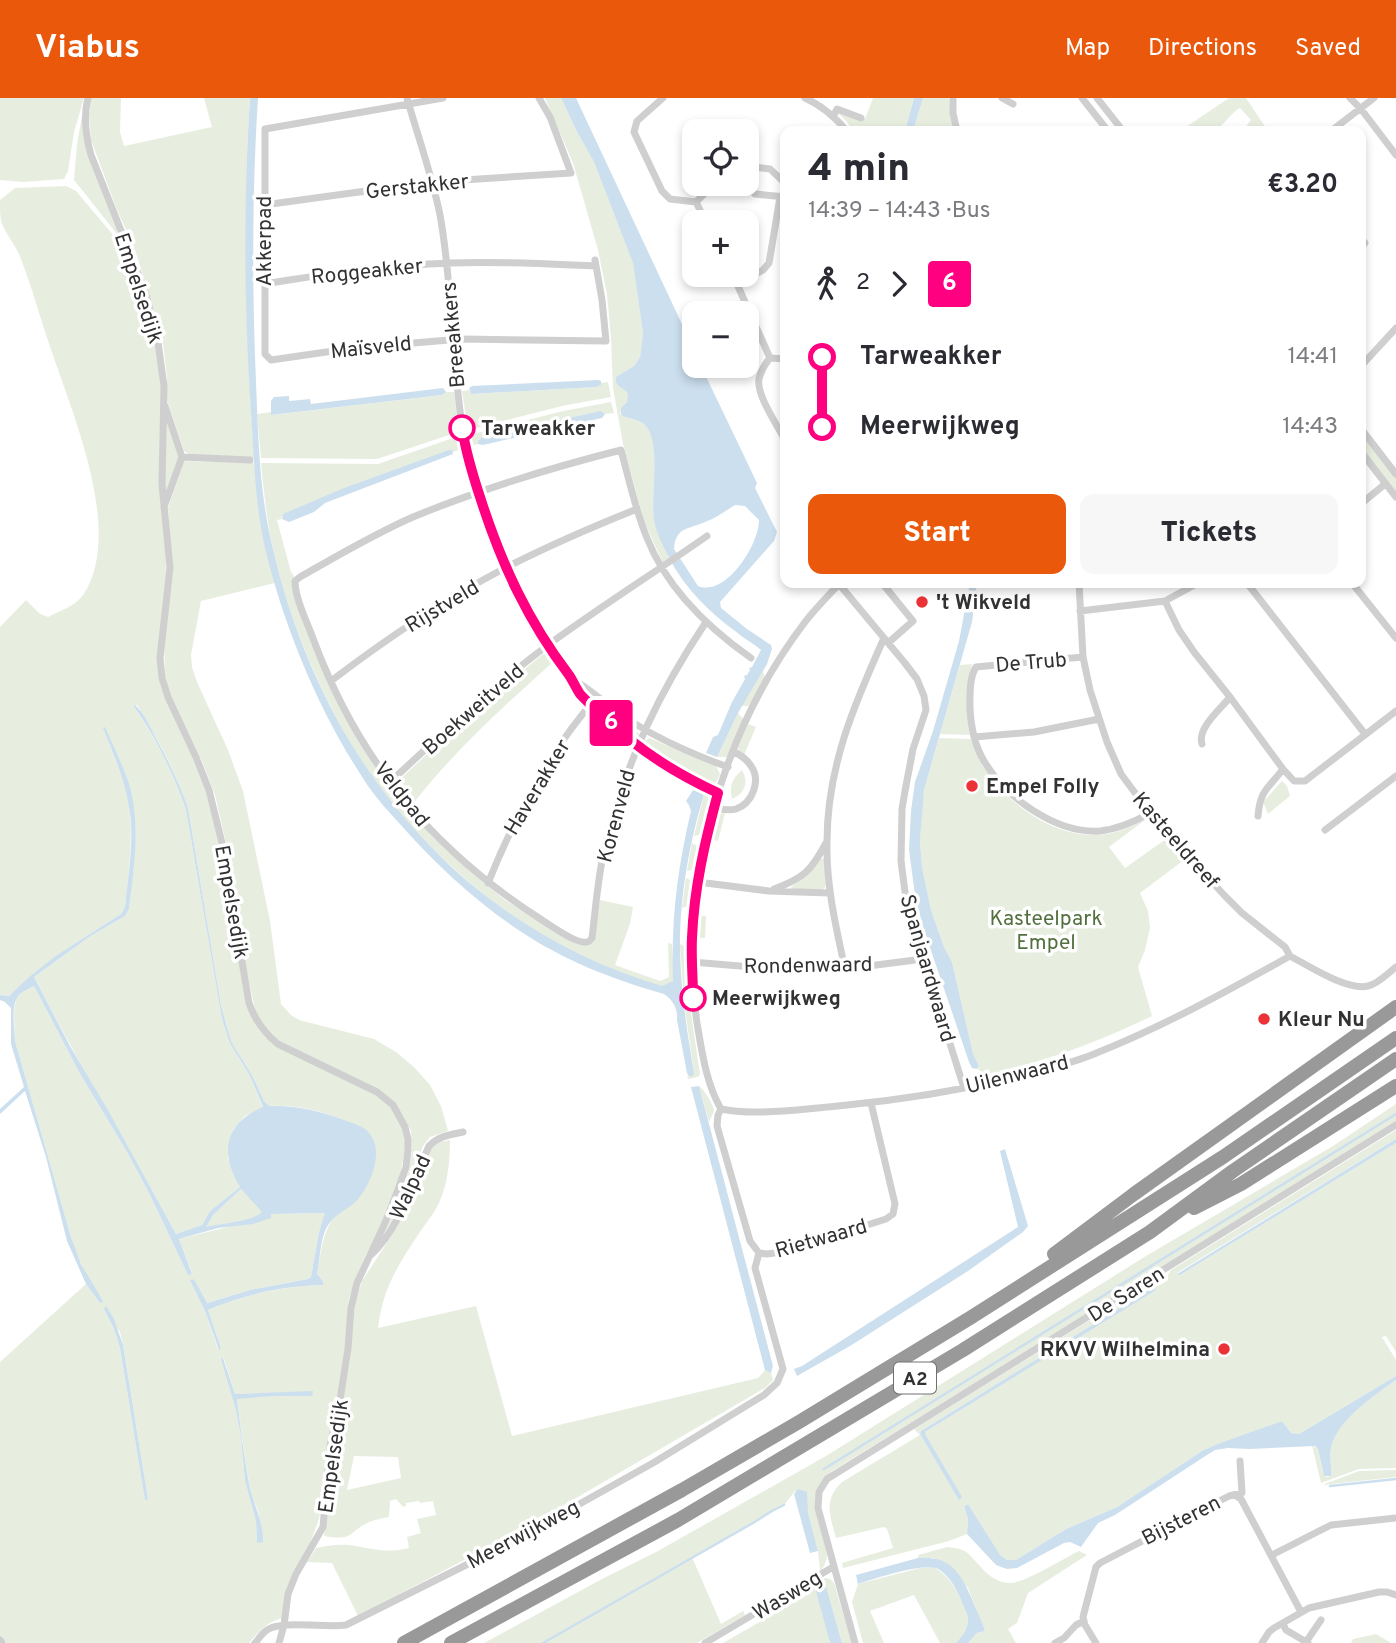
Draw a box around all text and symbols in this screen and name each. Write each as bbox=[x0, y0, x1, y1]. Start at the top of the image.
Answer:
text: Viabus bbox=[35, 28, 140, 70]
text: Map bbox=[1065, 34, 1110, 64]
text: Directions bbox=[1148, 34, 1257, 64]
text: Saved bbox=[1295, 34, 1361, 64]
map controls bbox=[682, 119, 759, 378]
button: locate bbox=[682, 119, 759, 196]
text: 4 min bbox=[808, 146, 910, 195]
street label: Gerstakker bbox=[364, 169, 470, 206]
text: €3.20 bbox=[1267, 169, 1338, 202]
street label: Akkerpad bbox=[252, 196, 279, 286]
text: 14:39 – 14:43 · Bus bbox=[808, 197, 991, 226]
button: + bbox=[682, 210, 759, 287]
street label: Empelsedijk bbox=[107, 230, 168, 347]
street label: Roggeakker bbox=[310, 253, 425, 292]
icon: walk bbox=[808, 265, 846, 303]
icon: forward bbox=[880, 265, 918, 303]
text: 2 bbox=[856, 269, 870, 298]
text: 6 bbox=[942, 269, 957, 299]
street label: Breeakkers bbox=[436, 281, 473, 389]
button: − bbox=[682, 301, 759, 378]
street label: Maïsveld bbox=[329, 331, 413, 366]
text: Tarweakker bbox=[860, 341, 1001, 374]
text: 14:41 bbox=[1288, 343, 1338, 372]
text: Meerwijkweg bbox=[860, 411, 1020, 444]
text: 14:43 bbox=[1282, 413, 1338, 442]
marker: Tarweakker bbox=[449, 415, 475, 441]
place label: Tarweakker bbox=[481, 416, 596, 443]
button: Start bbox=[808, 494, 1066, 574]
button: Tickets bbox=[1080, 494, 1338, 574]
street label: Rijstveld bbox=[401, 575, 485, 640]
place label: 't Wikveld bbox=[936, 590, 1031, 617]
marker: 't Wikveld bbox=[914, 594, 930, 610]
street label: De Trub bbox=[994, 647, 1068, 680]
street label: Boekweitveld bbox=[417, 658, 531, 762]
line badge: 6 bbox=[588, 700, 634, 746]
text: 6 bbox=[604, 708, 618, 738]
street label: Haverakker bbox=[499, 735, 578, 841]
street label: Veldpad bbox=[367, 757, 435, 833]
street label: Korenveld bbox=[592, 767, 643, 866]
place label: Empel Folly bbox=[986, 774, 1099, 801]
marker: Empel Folly bbox=[964, 778, 980, 794]
street label: Kasteeldreef bbox=[1126, 787, 1224, 895]
street label: Empelsedijk bbox=[207, 843, 254, 961]
street label: Spanjaardwaard bbox=[893, 891, 961, 1045]
park label: Kasteelpark Empel bbox=[989, 906, 1103, 957]
street label: Rondenwaard bbox=[743, 952, 873, 981]
marker: Meerwijkweg bbox=[680, 985, 706, 1011]
place label: Meerwijkweg bbox=[712, 986, 841, 1013]
place label: Kleur Nu bbox=[1278, 1007, 1365, 1034]
marker: Kleur Nu bbox=[1256, 1011, 1272, 1027]
street label: Uilenwaard bbox=[963, 1050, 1072, 1101]
street label: Walpad bbox=[385, 1151, 438, 1225]
street label: Rietwaard bbox=[772, 1213, 871, 1265]
street label: De Saren bbox=[1084, 1261, 1170, 1329]
place label: RKVV Wilhelmina bbox=[1040, 1337, 1210, 1364]
marker: RKVV Wilhelmina bbox=[1216, 1341, 1232, 1357]
road number: A2 bbox=[894, 1362, 936, 1394]
street label: Empelsedijk bbox=[313, 1397, 356, 1515]
street label: Bijsteren bbox=[1138, 1490, 1226, 1553]
street label: Meerwijkweg bbox=[463, 1494, 585, 1576]
street label: Wasweg bbox=[748, 1565, 827, 1627]

